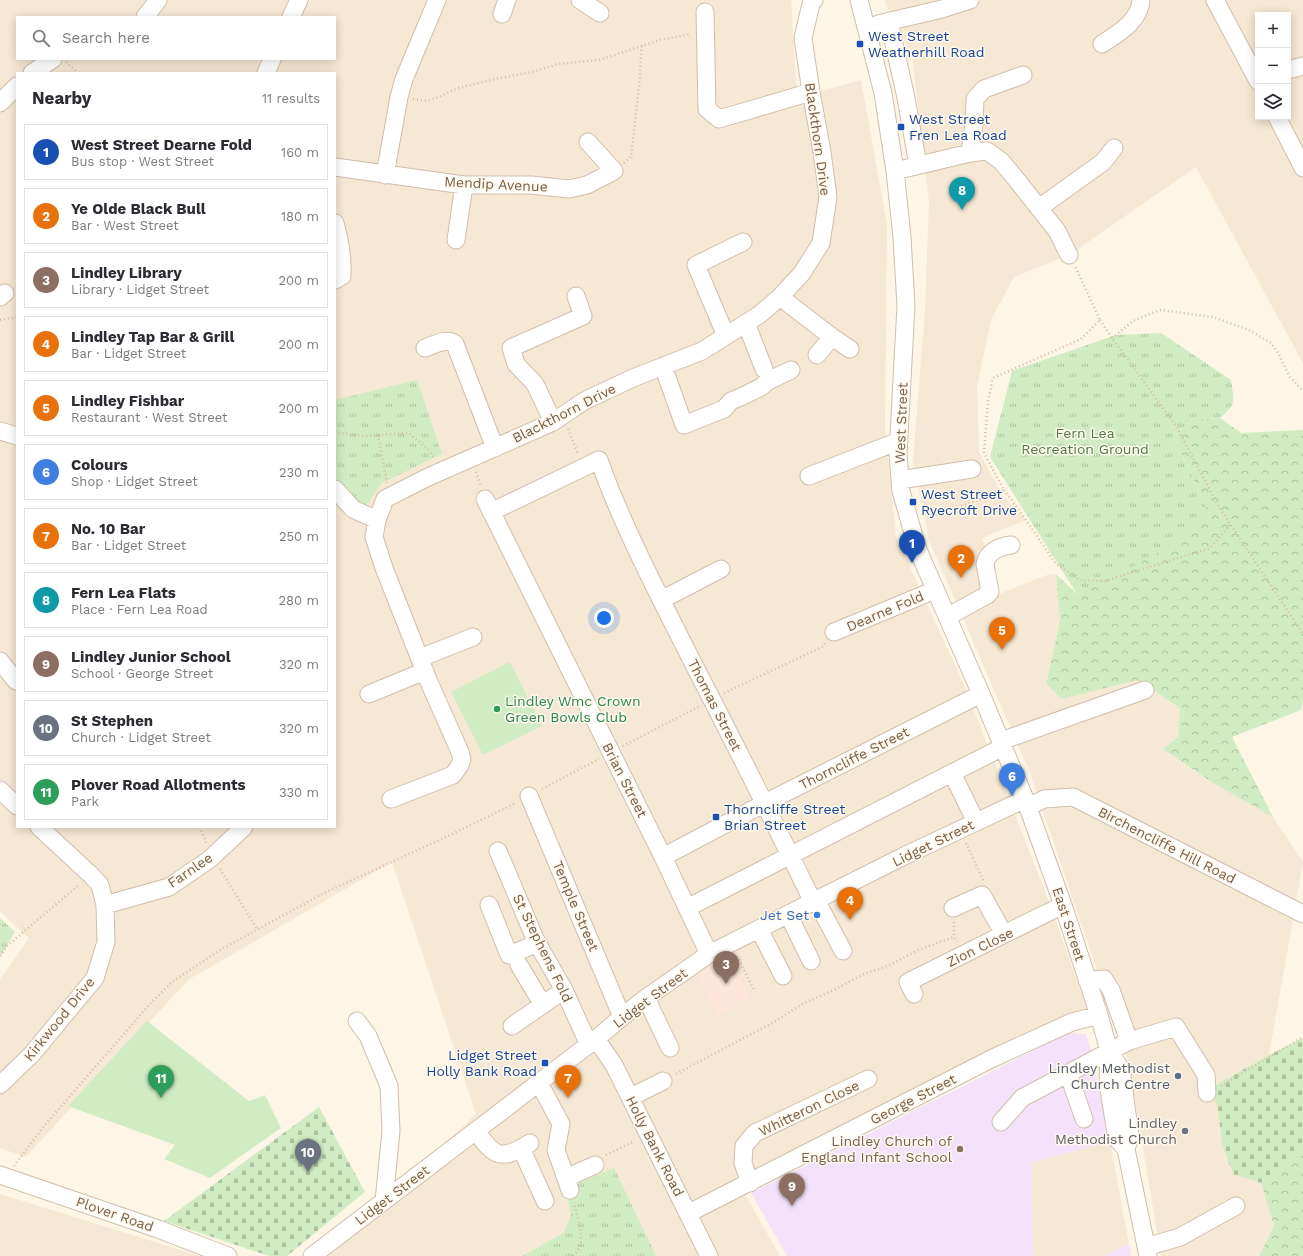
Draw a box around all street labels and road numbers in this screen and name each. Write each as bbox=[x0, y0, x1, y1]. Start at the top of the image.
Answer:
street label: Blackthorn Drive bbox=[802, 81, 834, 197]
street label: Mendip Avenue bbox=[444, 173, 548, 195]
street label: Blackthorn Drive bbox=[510, 380, 618, 446]
street label: West Street bbox=[892, 382, 910, 464]
street label: Dearne Fold bbox=[844, 588, 926, 634]
street label: Thomas Street bbox=[685, 656, 745, 754]
street label: Thorncliffe Street bbox=[796, 723, 912, 793]
street label: Brian Street bbox=[599, 740, 651, 820]
street label: Birchencliffe Hill Road bbox=[1096, 803, 1238, 887]
street label: Lidget Street bbox=[890, 816, 977, 870]
street label: Farnlee bbox=[165, 849, 215, 891]
street label: Temple Street bbox=[550, 859, 602, 954]
street label: East Street bbox=[1049, 885, 1089, 963]
street label: St Stephens Fold bbox=[510, 891, 576, 1005]
street label: Zion Close bbox=[944, 924, 1016, 970]
street label: Lidget Street bbox=[610, 965, 690, 1031]
street label: Kirkwood Drive bbox=[20, 974, 98, 1064]
street label: George Street bbox=[867, 1070, 959, 1128]
street label: Whitteron Close bbox=[756, 1077, 862, 1139]
street label: Holly Bank Road bbox=[623, 1093, 687, 1199]
street label: Lidget Street bbox=[352, 1162, 432, 1228]
street label: Plover Road bbox=[74, 1193, 156, 1235]

